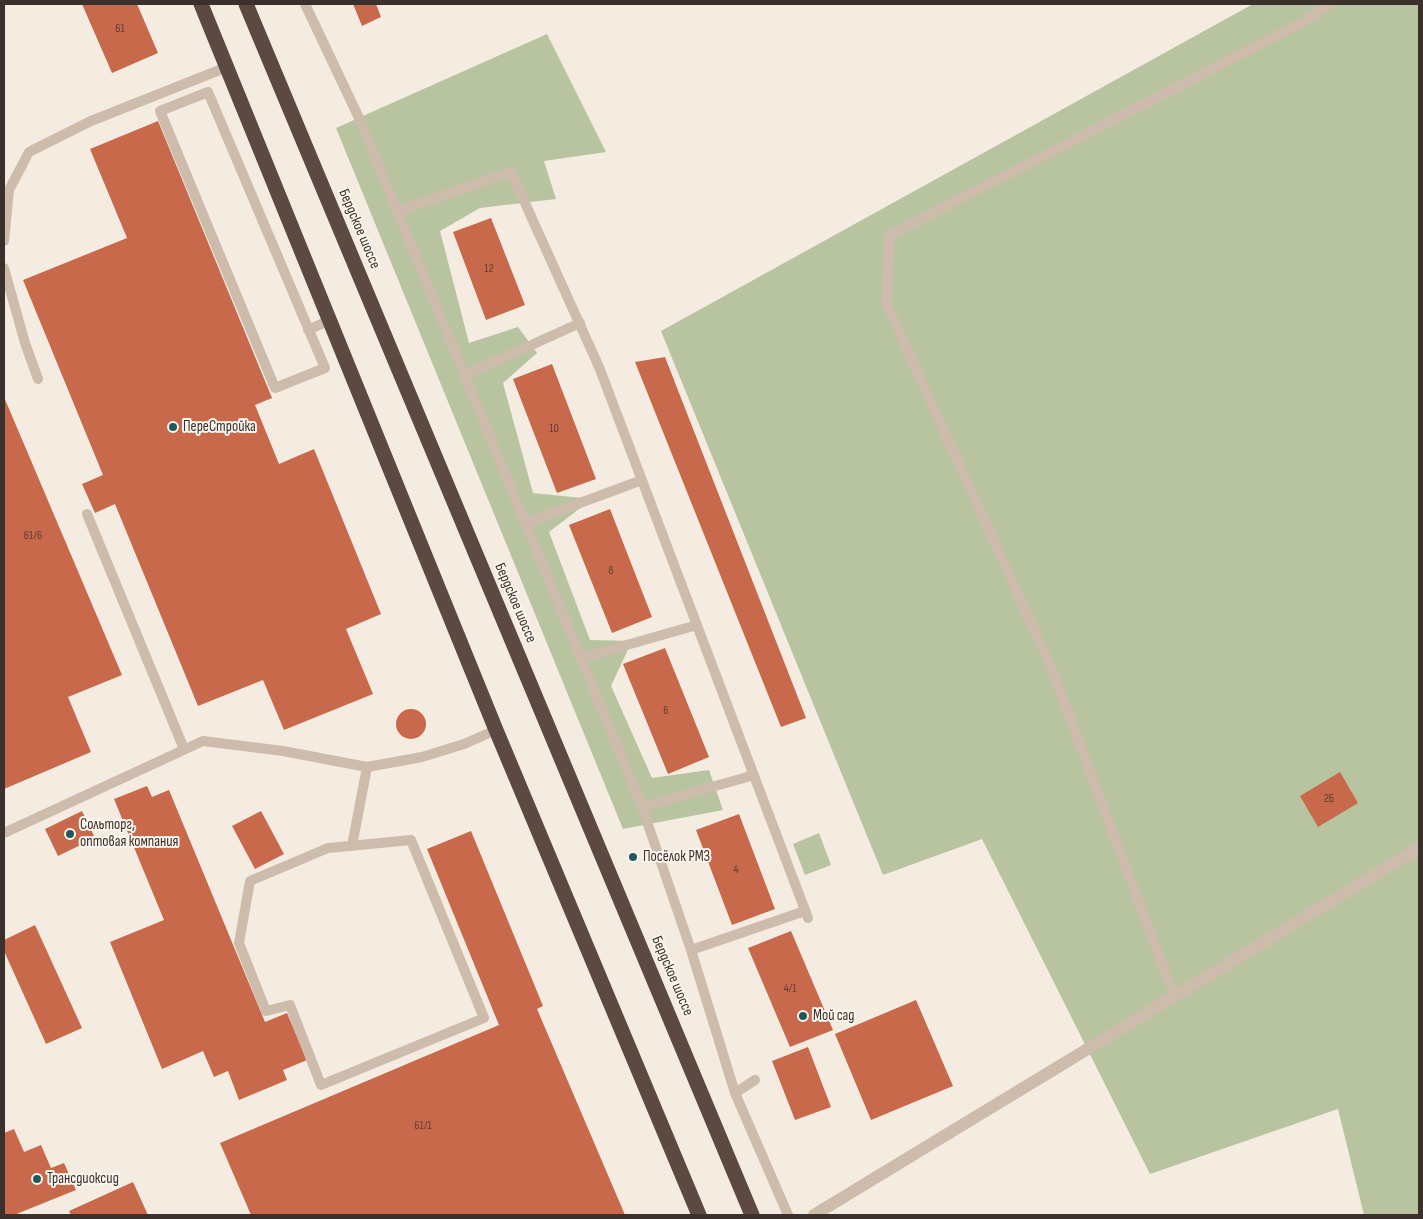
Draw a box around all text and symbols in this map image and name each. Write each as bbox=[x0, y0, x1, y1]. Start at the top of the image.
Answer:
house number: 61 bbox=[115, 22, 125, 36]
street label: Бердское шоссе bbox=[334, 186, 384, 272]
house number: 12 bbox=[484, 262, 494, 276]
place label: ПереСтройка bbox=[183, 418, 256, 436]
marker: ПереСтройка bbox=[167, 421, 179, 433]
house number: 10 bbox=[549, 422, 559, 436]
house number: 61/6 bbox=[24, 529, 42, 543]
street label: Бердское шоссе bbox=[490, 560, 540, 646]
house number: 8 bbox=[608, 564, 614, 578]
house number: 6 bbox=[663, 704, 669, 718]
house number: 2Б bbox=[1324, 792, 1334, 806]
place label: Сольторг, оптовая компания bbox=[80, 816, 178, 851]
marker: Сольторг, оптовая компания bbox=[64, 828, 76, 840]
place label: Посёлок РМЗ bbox=[643, 848, 710, 866]
marker: Посёлок РМЗ bbox=[627, 851, 639, 863]
house number: 4 bbox=[733, 863, 739, 877]
street label: Бердское шоссе bbox=[647, 933, 697, 1019]
house number: 4/1 bbox=[784, 982, 796, 996]
place label: Мой сад bbox=[813, 1007, 855, 1025]
marker: Мой сад bbox=[797, 1010, 809, 1022]
house number: 61/1 bbox=[414, 1119, 432, 1133]
place label: Трансдиоксид bbox=[47, 1170, 119, 1188]
marker: Трансдиоксид bbox=[31, 1173, 43, 1185]

